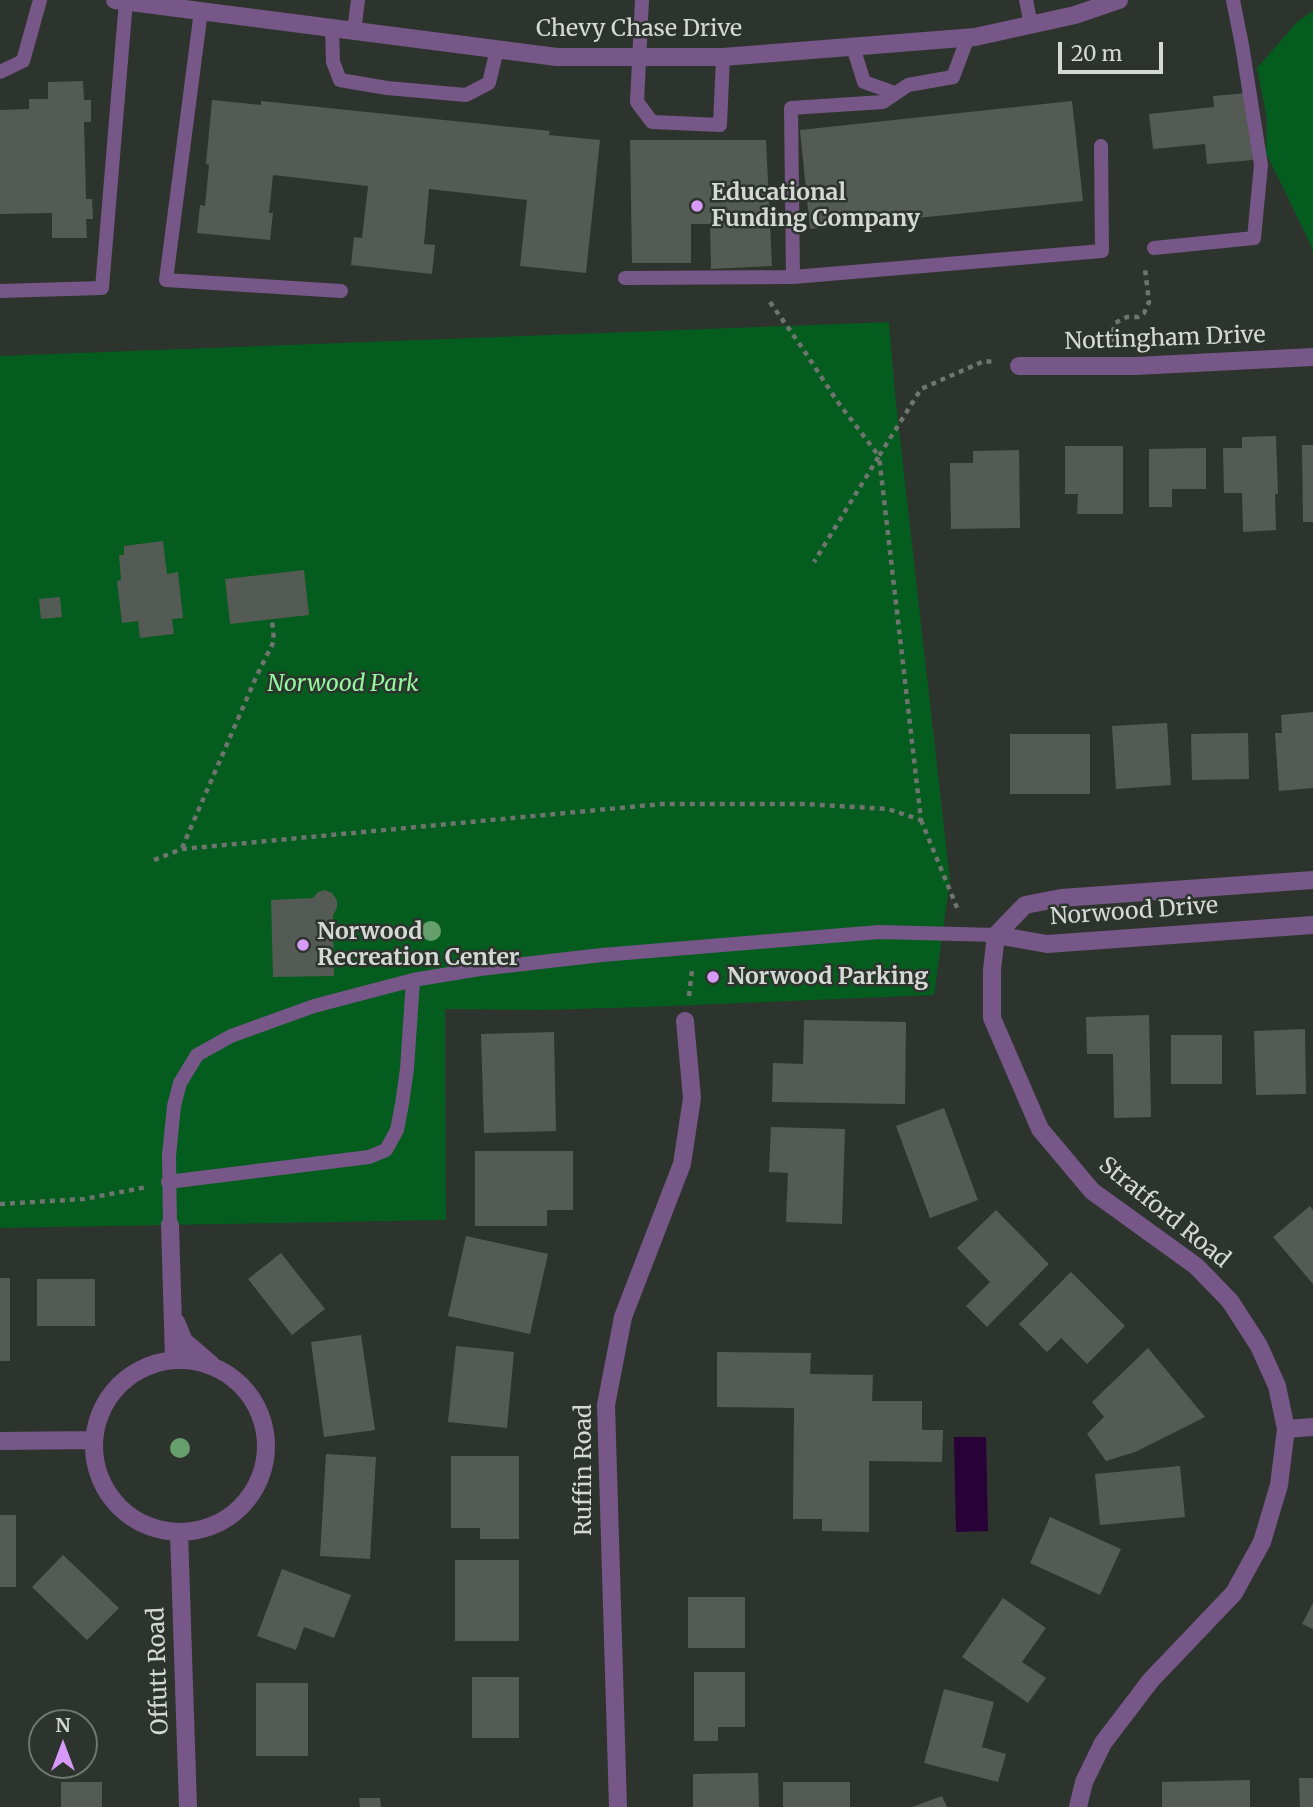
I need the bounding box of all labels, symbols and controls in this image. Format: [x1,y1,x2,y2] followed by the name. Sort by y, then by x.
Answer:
[536,15,742,43] street label: Chevy Chase Drive
[1061,28,1166,72] scale bar
[1071,40,1122,67] text: 20 m
[711,179,920,233] place label: Educational Funding Company
[689,198,705,214] marker: Educational Funding Company
[1064,322,1266,356] street label: Nottingham Drive
[267,670,419,698] park label: Norwood Park
[1049,892,1219,932] street label: Norwood Drive
[317,918,519,972] place label: Norwood Recreation Center
[295,937,311,953] marker: Norwood Recreation Center
[727,963,928,991] place label: Norwood Parking
[705,969,721,985] marker: Norwood Parking
[1093,1152,1235,1274] street label: Stratford Road
[570,1404,598,1536] street label: Ruffin Road
[143,1607,175,1735] street label: Offutt Road
[28,1709,98,1779] north arrow
[55,1713,71,1737] text: N

